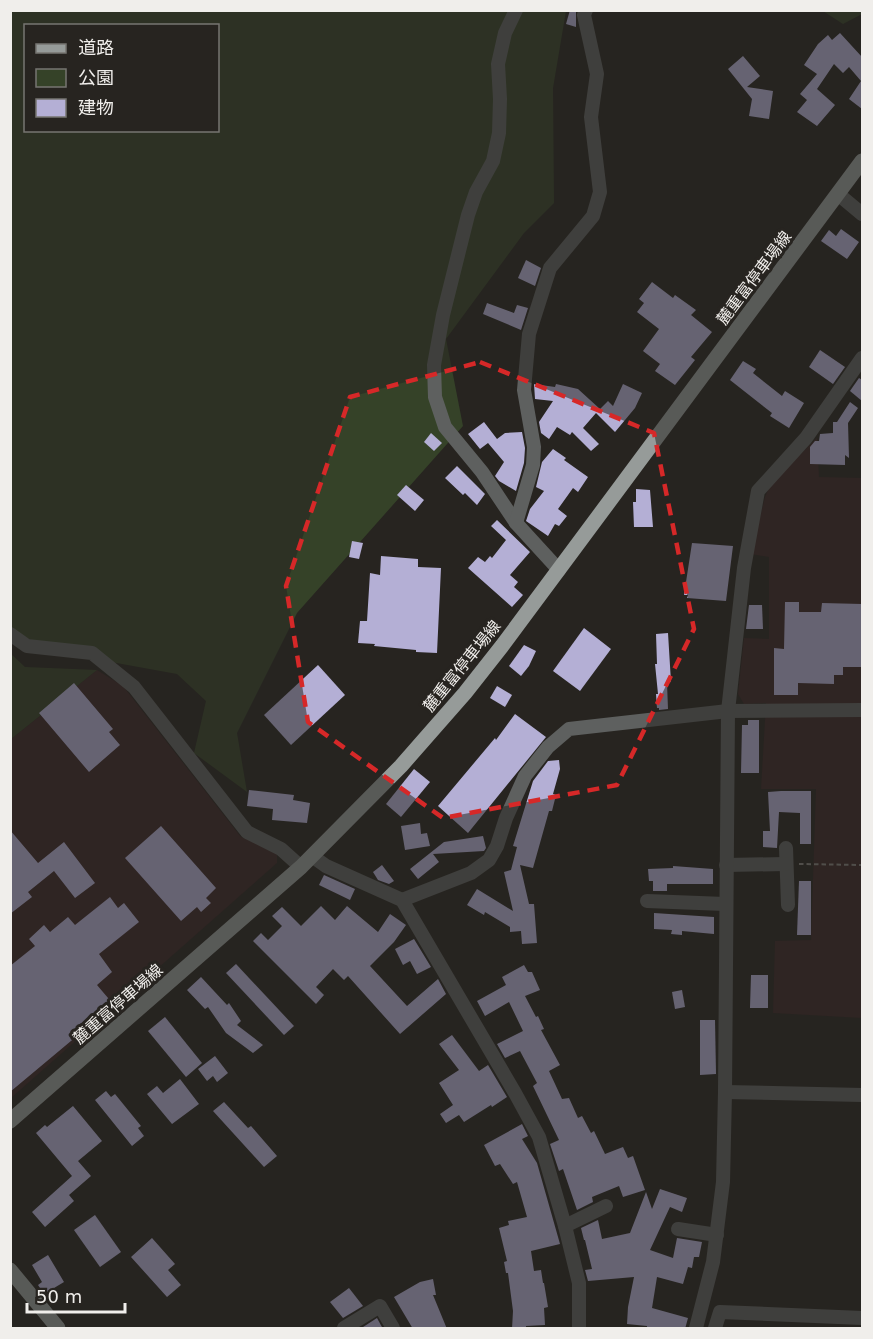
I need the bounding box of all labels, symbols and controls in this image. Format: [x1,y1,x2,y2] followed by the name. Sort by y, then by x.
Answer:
[24,24,219,132] legend
[78,37,114,58] text: 道路
[78,67,114,88] text: 公園
[78,97,114,118] text: 建物
[713,228,795,328] street label: 麓重富停車場線
[419,616,505,716] street label: 麓重富停車場線
[69,960,167,1048] street label: 麓重富停車場線
[27,1276,124,1314] scale bar
[36,1286,82,1307] text: 50 m

